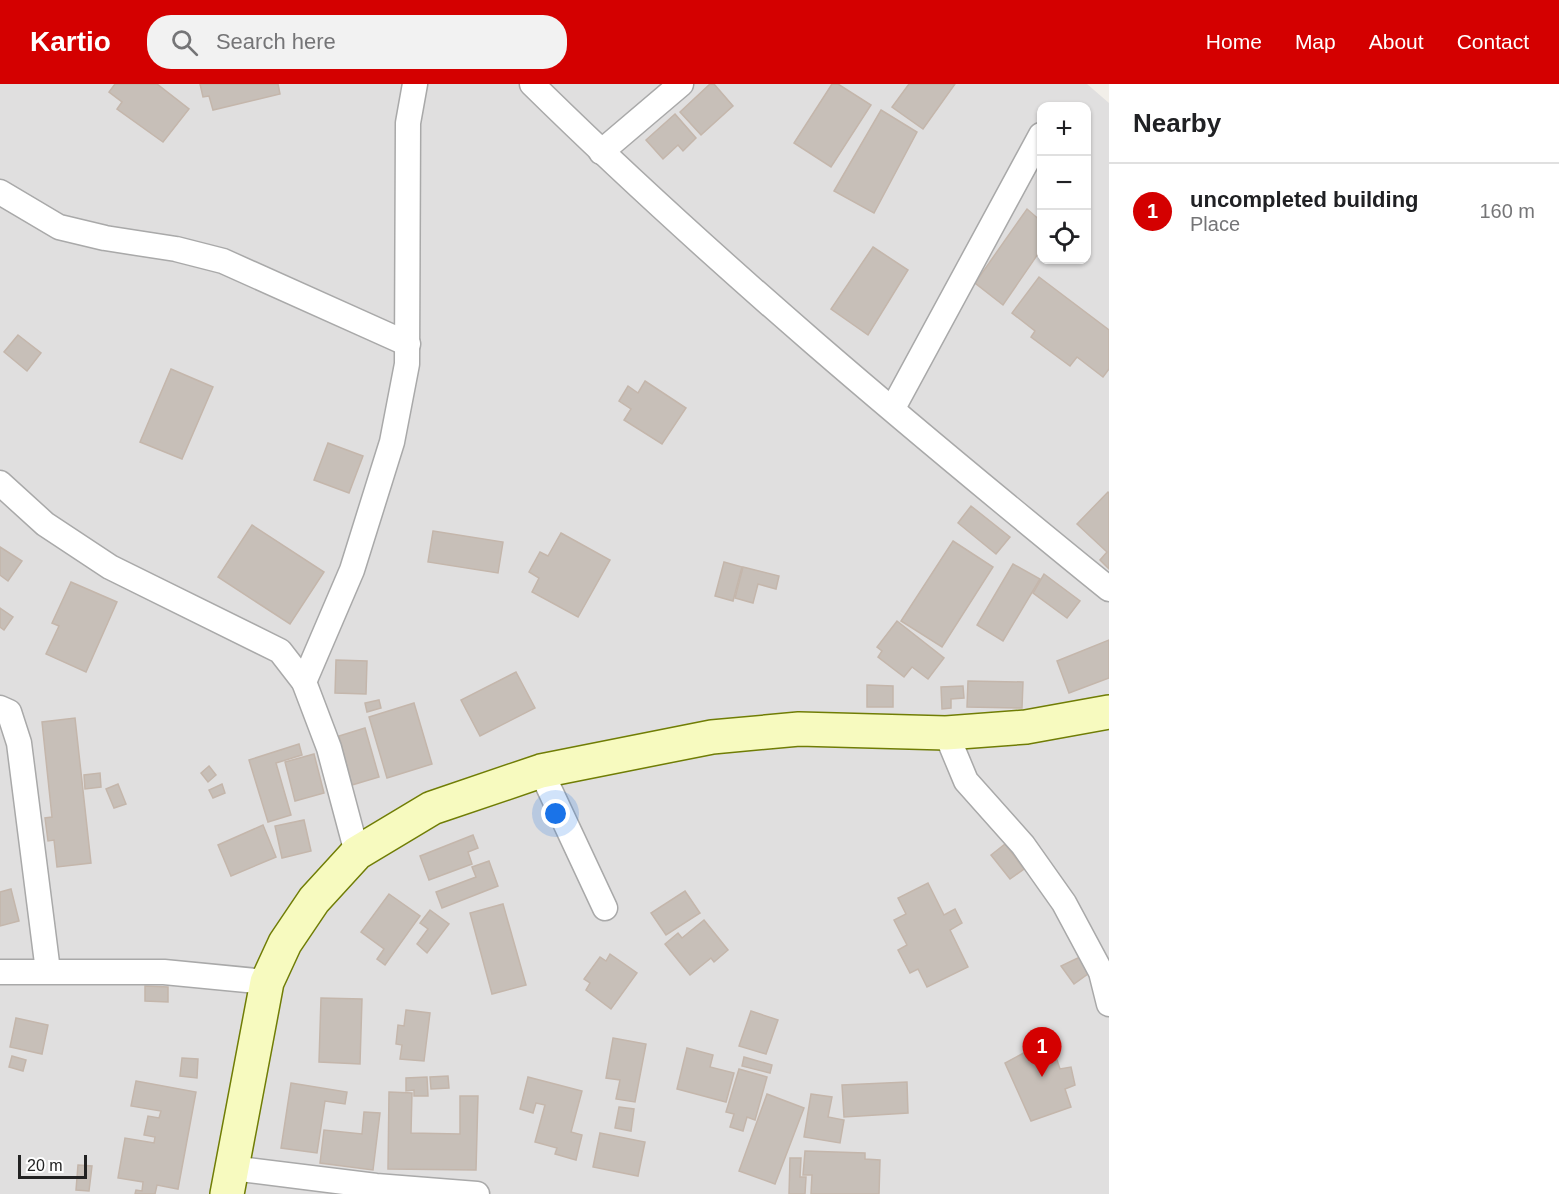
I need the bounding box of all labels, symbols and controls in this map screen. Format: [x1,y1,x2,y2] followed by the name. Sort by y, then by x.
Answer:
[147,15,567,69] search box
[30,26,111,57] text: Kartio
[168,26,201,59] icon: search
[216,29,336,54] text: Search here
[1206,30,1262,53] text: Home
[1295,30,1336,53] text: Map
[1369,30,1424,53] text: About
[1457,30,1529,53] text: Contact
[1037,102,1091,264] map controls
[1037,102,1091,156] button: +
[1133,108,1221,138] text: Nearby
[1037,156,1091,210] button: −
[1190,187,1419,212] text: uncompleted building
[1147,200,1158,222] text: 1
[1479,200,1535,222] text: 160 m
[1037,210,1091,264] button: locate
[1190,213,1240,235] text: Place
[541,799,570,828] your location
[1022,1028,1062,1077] pin: 1
[18,1152,87,1180] scale bar
[27,1157,63,1174] text: 20 m

